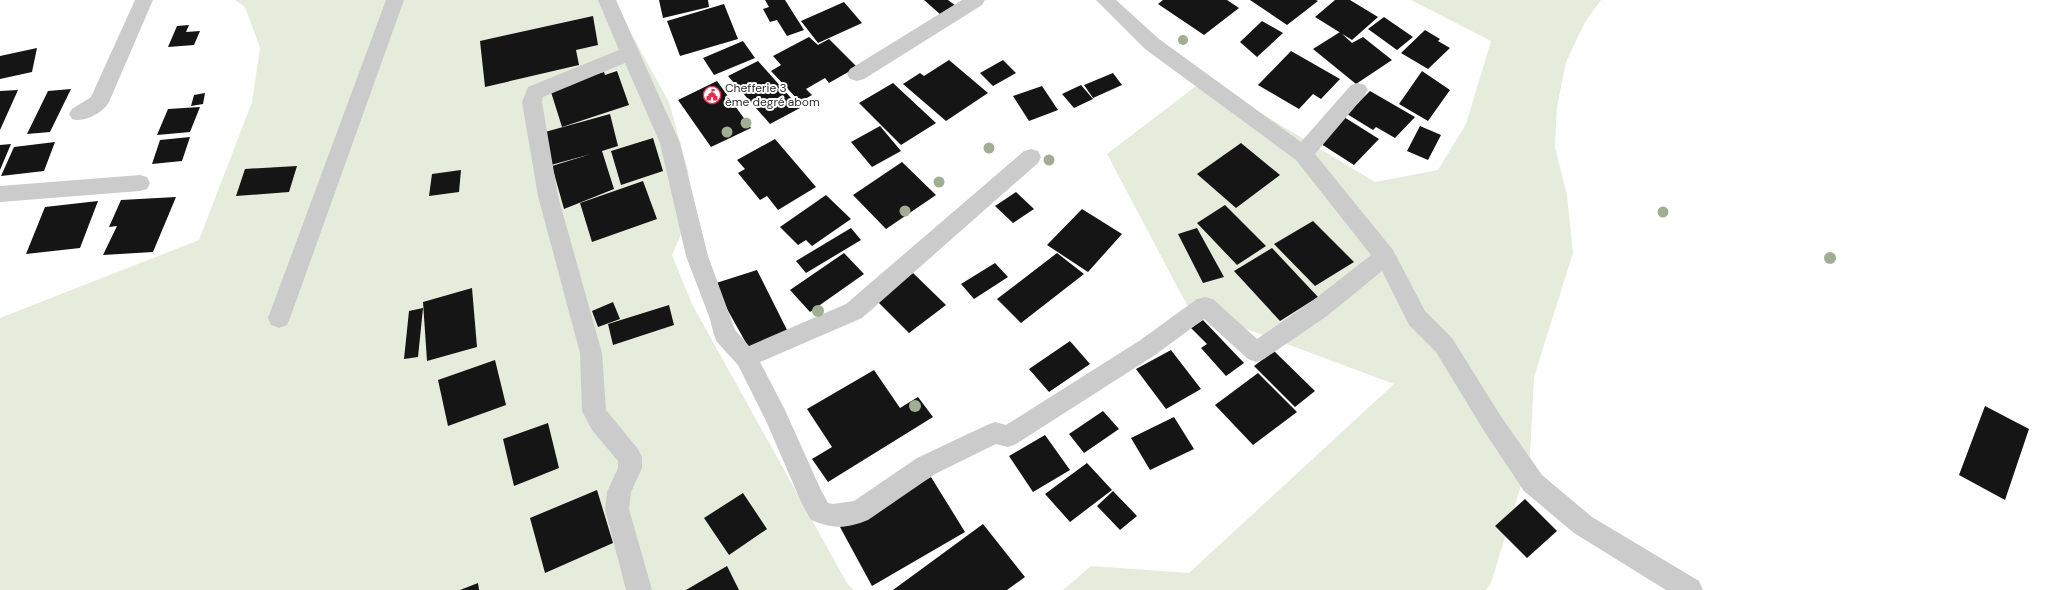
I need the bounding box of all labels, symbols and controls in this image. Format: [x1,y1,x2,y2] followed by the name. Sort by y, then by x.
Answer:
[725,80,820,110] place label: Chefferie 3 ème degré abom
[702,85,722,105] public building icon: Chefferie 3 ème degré abom

